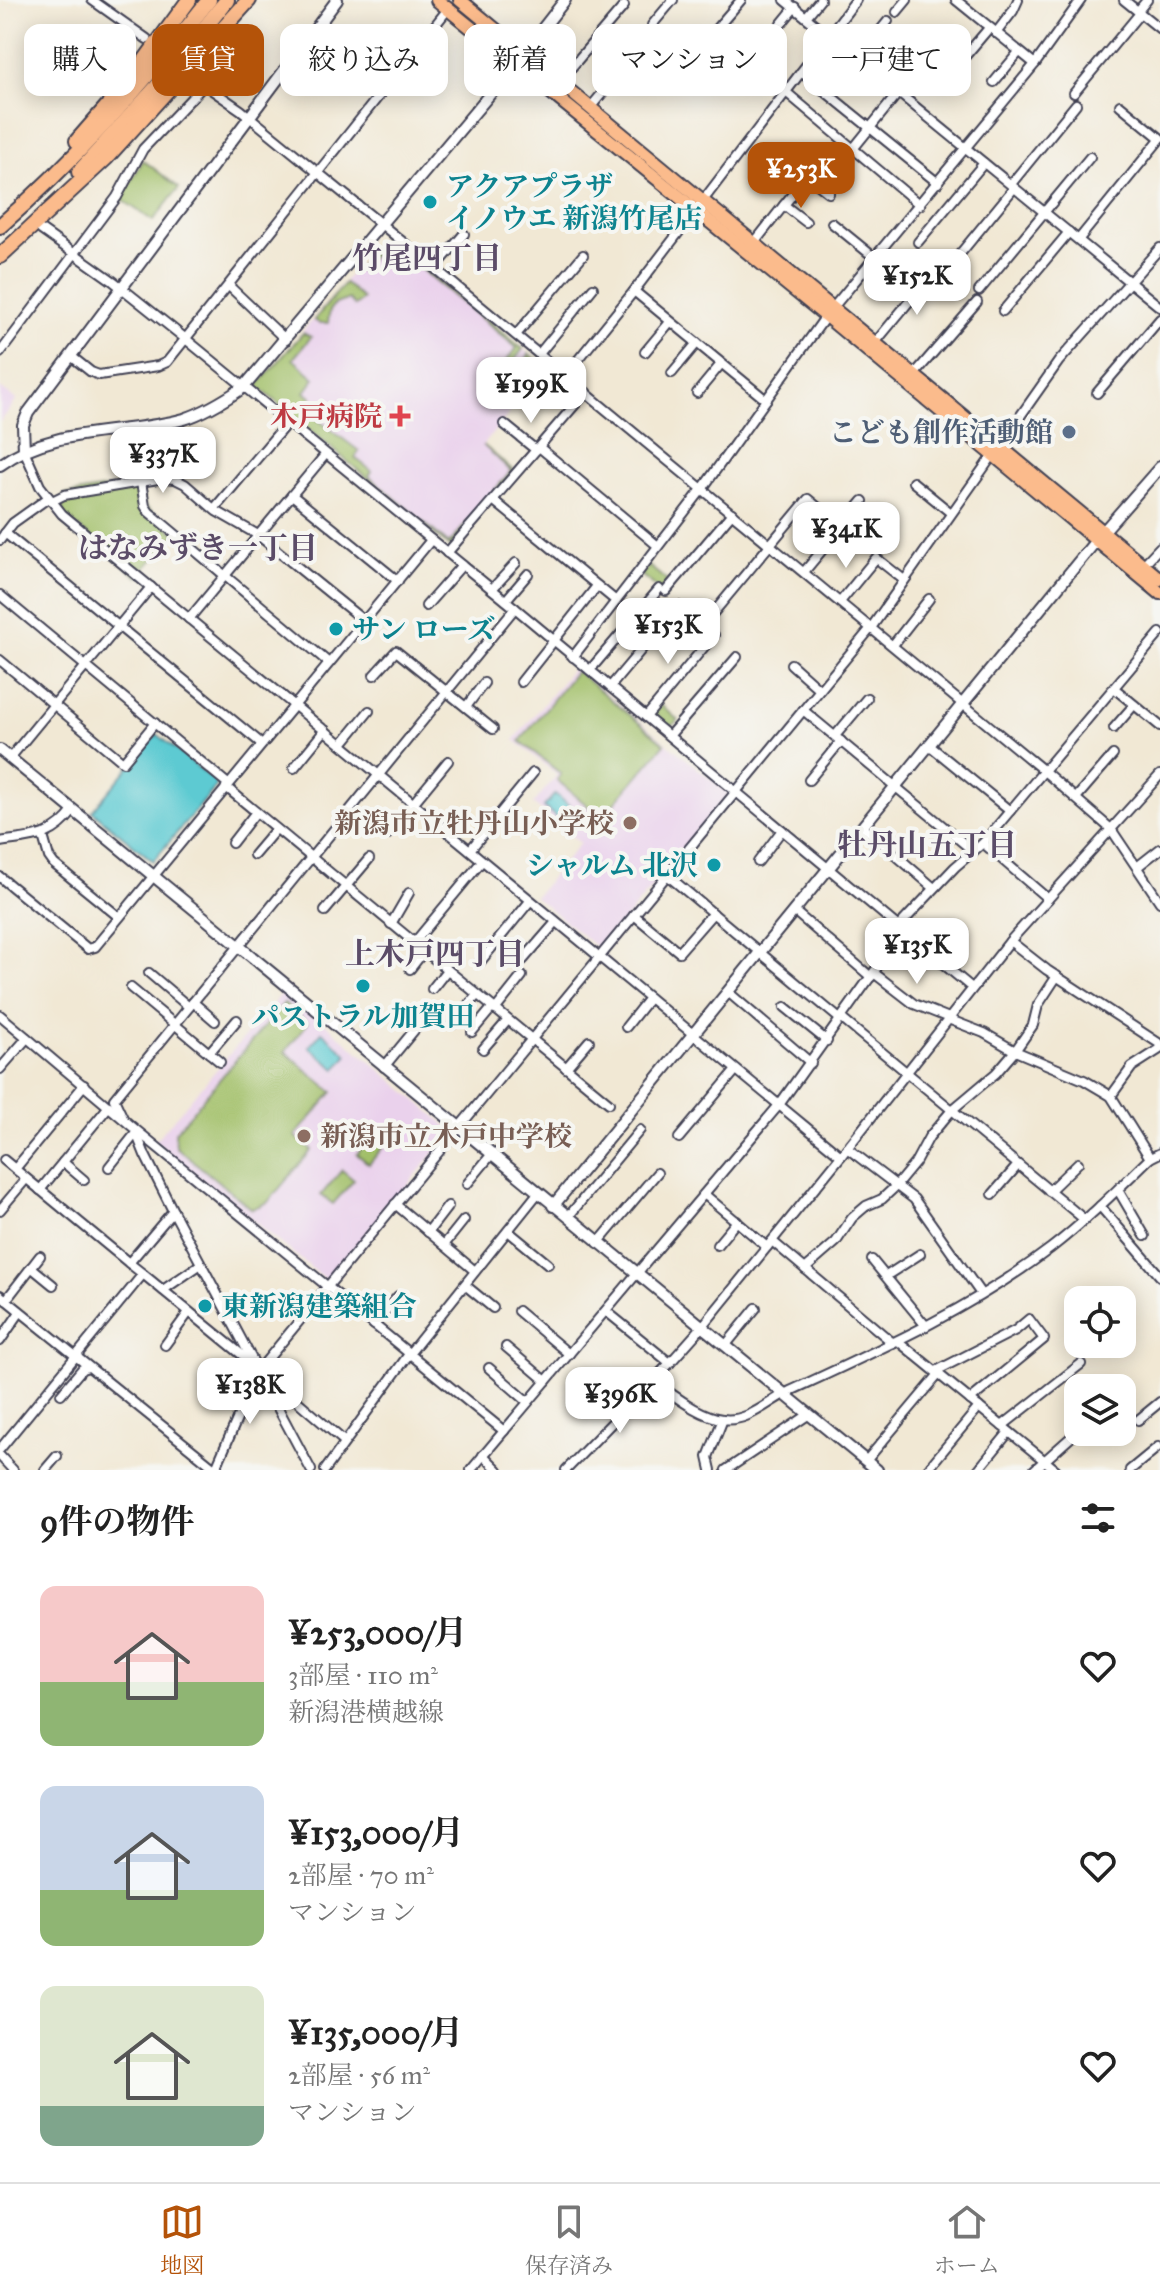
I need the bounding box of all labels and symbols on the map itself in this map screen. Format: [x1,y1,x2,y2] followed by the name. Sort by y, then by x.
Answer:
[745,142,857,210] pin: ¥253K
[446,169,702,236] place label: アクアプラザ イノウエ 新潟竹尾店
[421,193,439,211] marker: アクアプラザ イノウエ 新潟竹尾店
[352,240,502,276] district label: 竹尾四丁目
[861,249,973,317] pin: ¥152K
[475,357,587,425] pin: ¥199K
[270,399,382,434] place label: 木戸病院
[389,405,411,427] marker: 木戸病院
[829,415,1053,450] place label: こども創作活動館
[1060,423,1078,441] marker: こども創作活動館
[107,427,219,495] pin: ¥337K
[790,502,902,570] pin: ¥341K
[78,530,318,566] district label: はなみずき一丁目
[612,598,724,666] pin: ¥153K
[352,612,495,647] place label: サン ローズ
[327,620,345,638] marker: サン ローズ
[334,806,614,841] place label: 新潟市立牡丹山小学校
[621,814,639,832] marker: 新潟市立牡丹山小学校
[837,827,1017,863] district label: 牡丹山五丁目
[526,848,698,883] place label: シャルム 北沢
[705,856,723,874] marker: シャルム 北沢
[861,918,973,986] pin: ¥135K
[345,936,525,972] district label: 上木戸四丁目
[354,977,372,995] marker: パストラル加賀田
[251,999,475,1034] place label: パストラル加賀田
[320,1119,572,1154] place label: 新潟市立木戸中学校
[295,1127,313,1145] marker: 新潟市立木戸中学校
[221,1289,417,1324] place label: 東新潟建築組合
[196,1297,214,1315] marker: 東新潟建築組合
[194,1358,306,1426] pin: ¥138K
[564,1367,676,1435] pin: ¥396K

